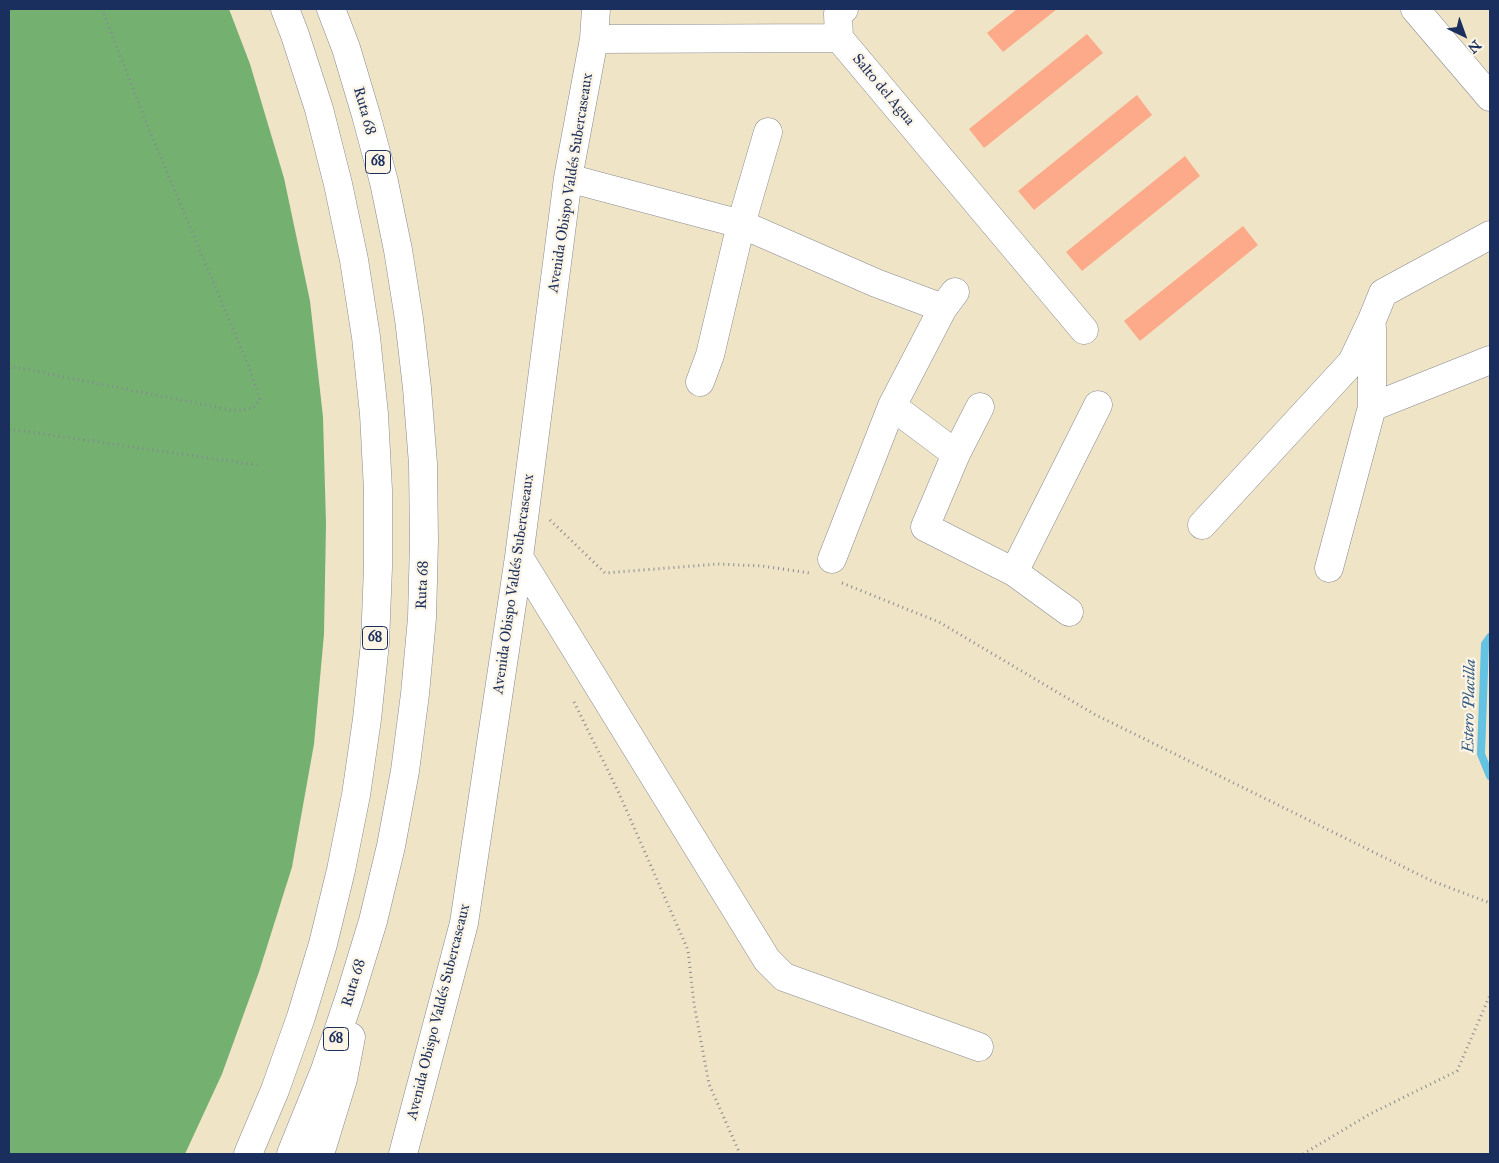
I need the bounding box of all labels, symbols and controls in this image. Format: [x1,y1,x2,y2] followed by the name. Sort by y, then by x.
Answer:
[1439,10,1489,60] north arrow
[1464,36,1484,57] text: N
[848,51,918,129] street label: Salto del Agua
[545,72,597,294] street label: Avenida Obispo Valdés Subercaseaux
[349,85,379,137] street label: Ruta 68
[366,150,390,173] road number: 68
[490,473,538,695] street label: Avenida Obispo Valdés Subercaseaux
[413,560,433,610] street label: Ruta 68
[362,626,388,650] road number: 68
[1460,659,1480,753] water label: Estero Placilla
[403,902,475,1122] street label: Avenida Obispo Valdés Subercaseaux
[338,957,370,1009] street label: Ruta 68
[324,1028,348,1050] road number: 68

